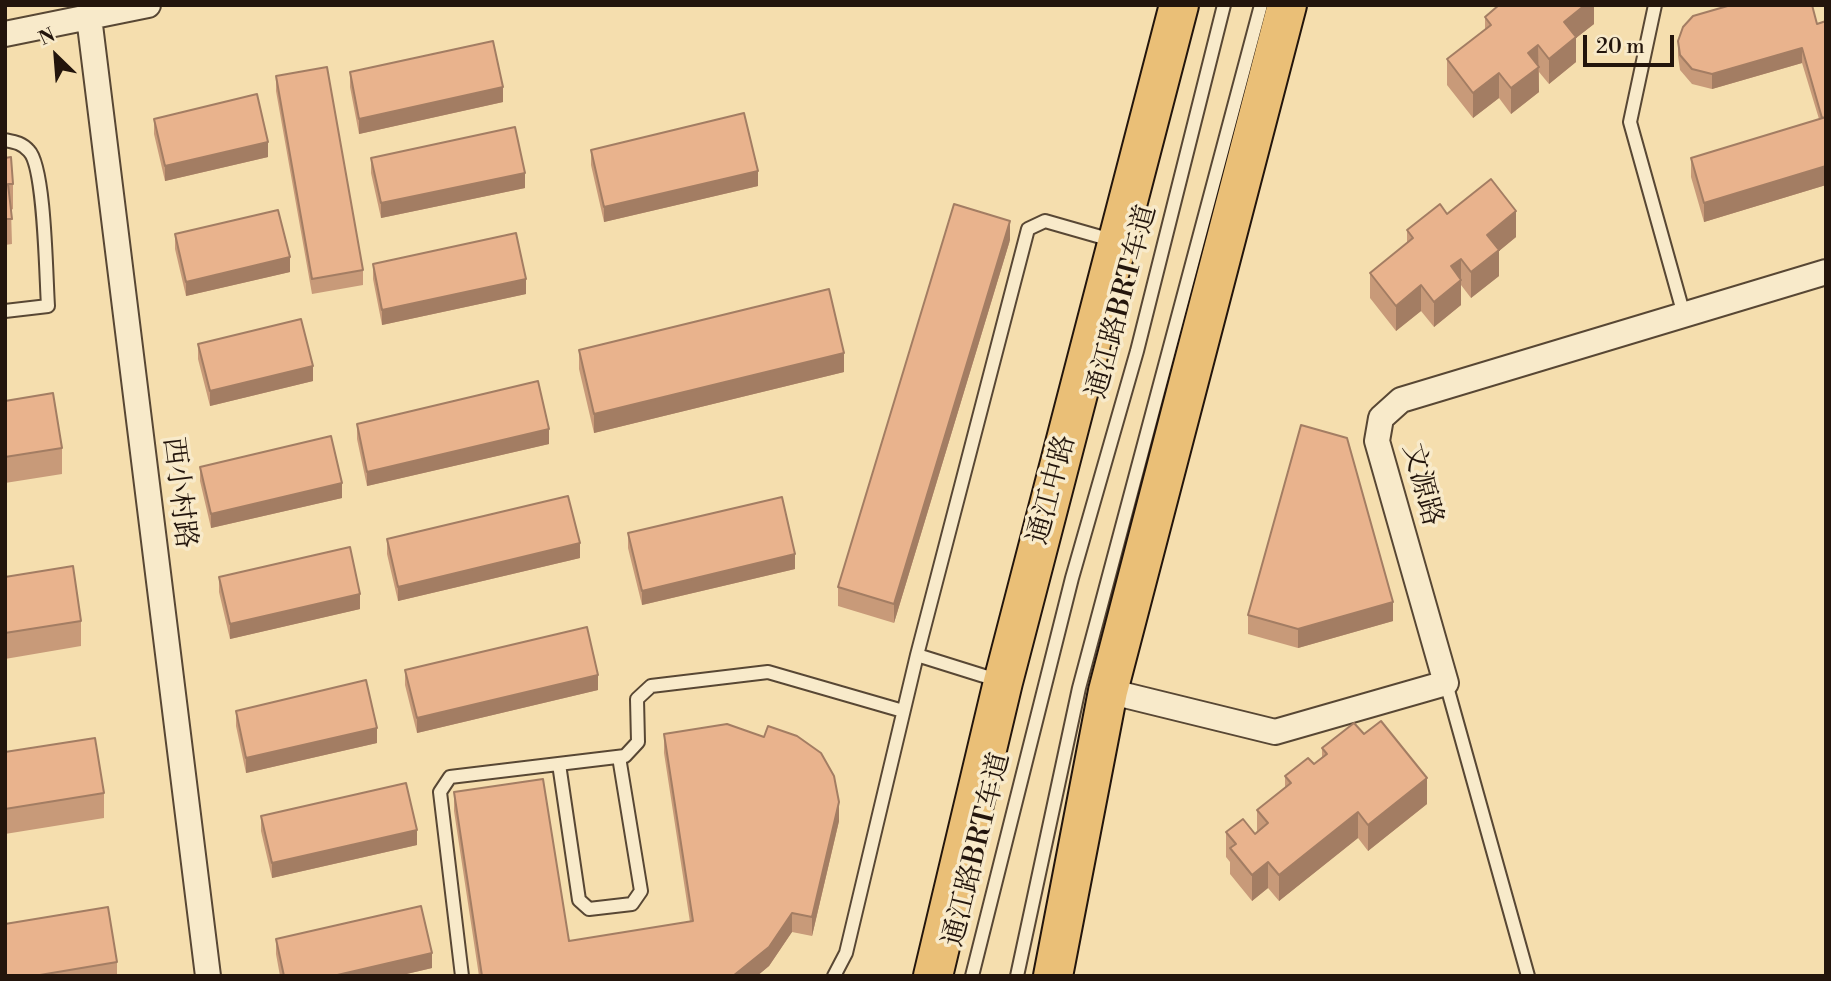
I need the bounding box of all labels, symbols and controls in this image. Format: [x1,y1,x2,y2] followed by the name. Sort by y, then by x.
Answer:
[21,21,91,91] north arrow
[1586,21,1677,65] scale bar
[35,23,59,51] text: N
[1596,34,1645,60] text: 20 m
[1081,202,1165,402] street label: 通江路BRT车道
[1022,432,1084,548] street label: 通江中路
[155,435,201,551] street label: 西小村路
[1394,440,1448,530] street label: 文源路
[938,750,1018,950] street label: 通江路BRT车道

